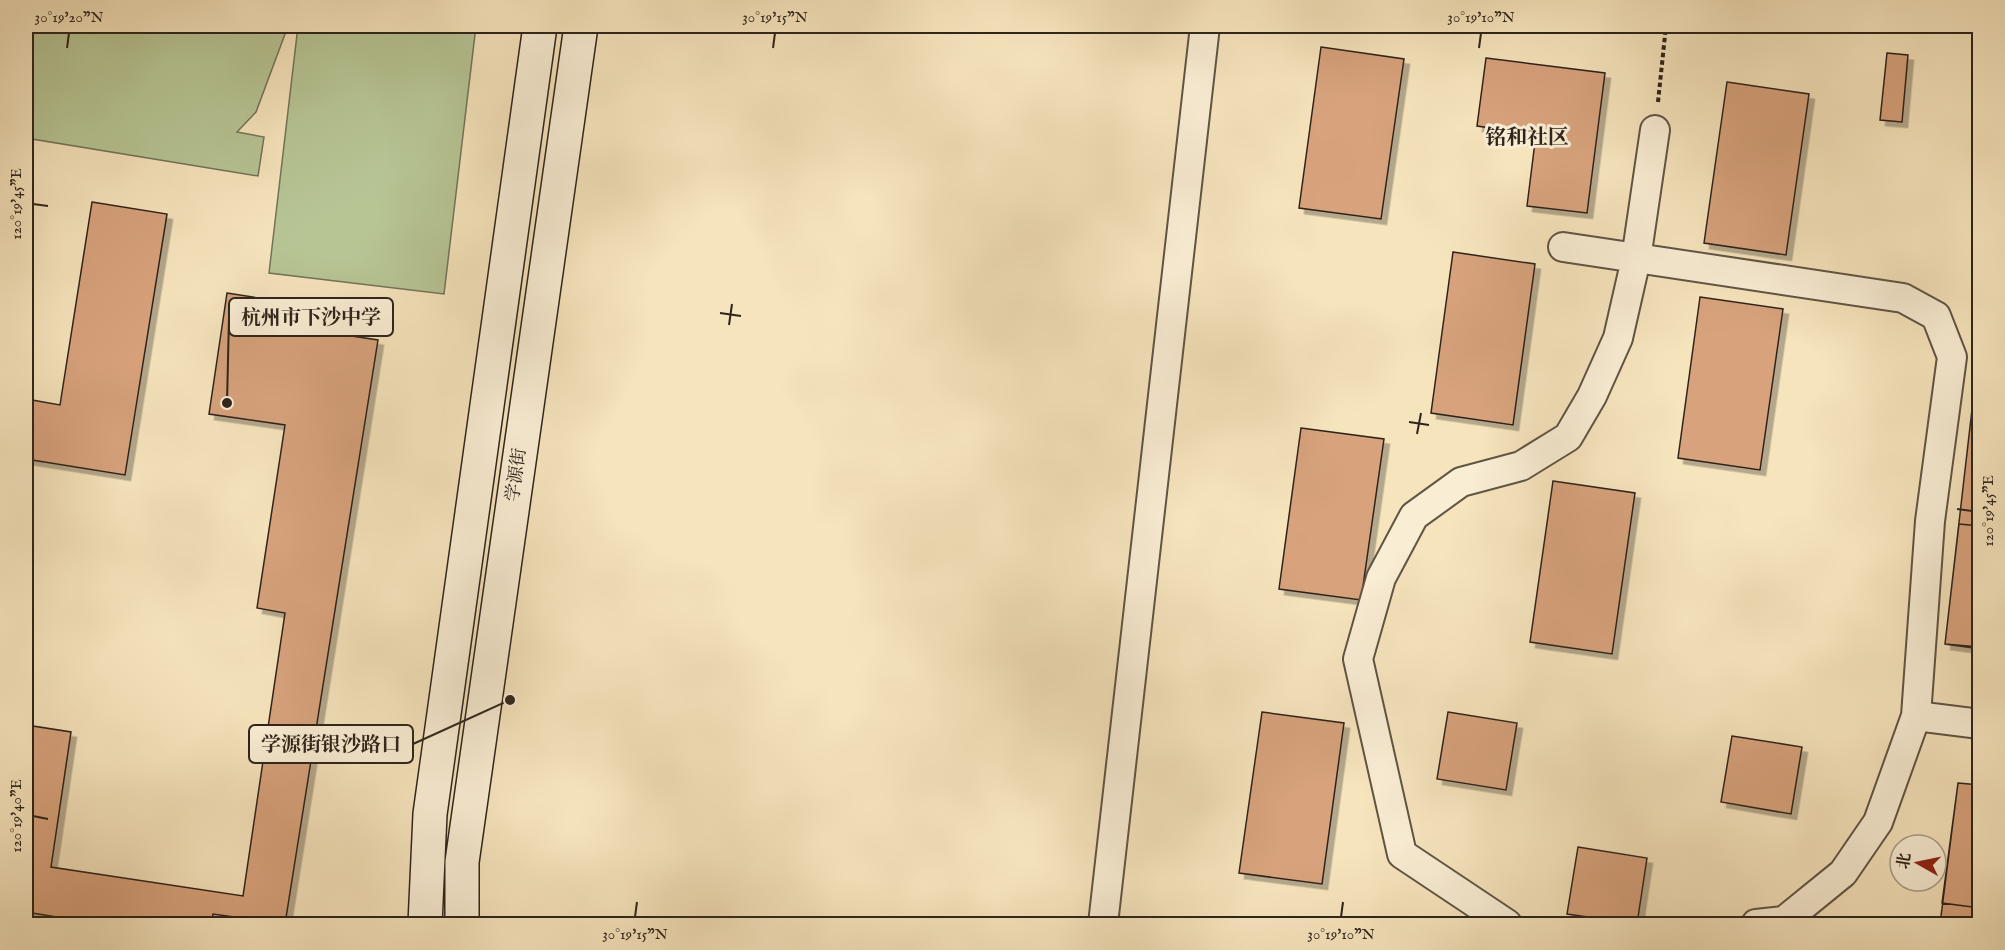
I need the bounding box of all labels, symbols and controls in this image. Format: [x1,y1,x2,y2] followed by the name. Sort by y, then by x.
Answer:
[35,8,103,27] text: 30°19'20"N
[742,8,808,27] text: 30°19'15"N
[1447,8,1515,27] text: 30°19'10"N
[1485,125,1569,152] district label: 铭和社区
[7,168,26,240] text: 120°19'45"E
[229,298,393,336] callout: 杭州市下沙中学
[241,306,381,331] text: 杭州市下沙中学
[502,447,532,503] street label: 学源街
[1979,475,1998,547] text: 120°19'45"E
[249,725,413,763] callout: 学源街银沙路口
[261,733,401,758] text: 学源街银沙路口
[7,779,26,853] text: 120°19'40"E
[1888,833,1948,893] north arrow
[1894,851,1916,870] text: 北
[602,925,668,944] text: 30°19'15"N
[1307,925,1375,944] text: 30°19'10"N

